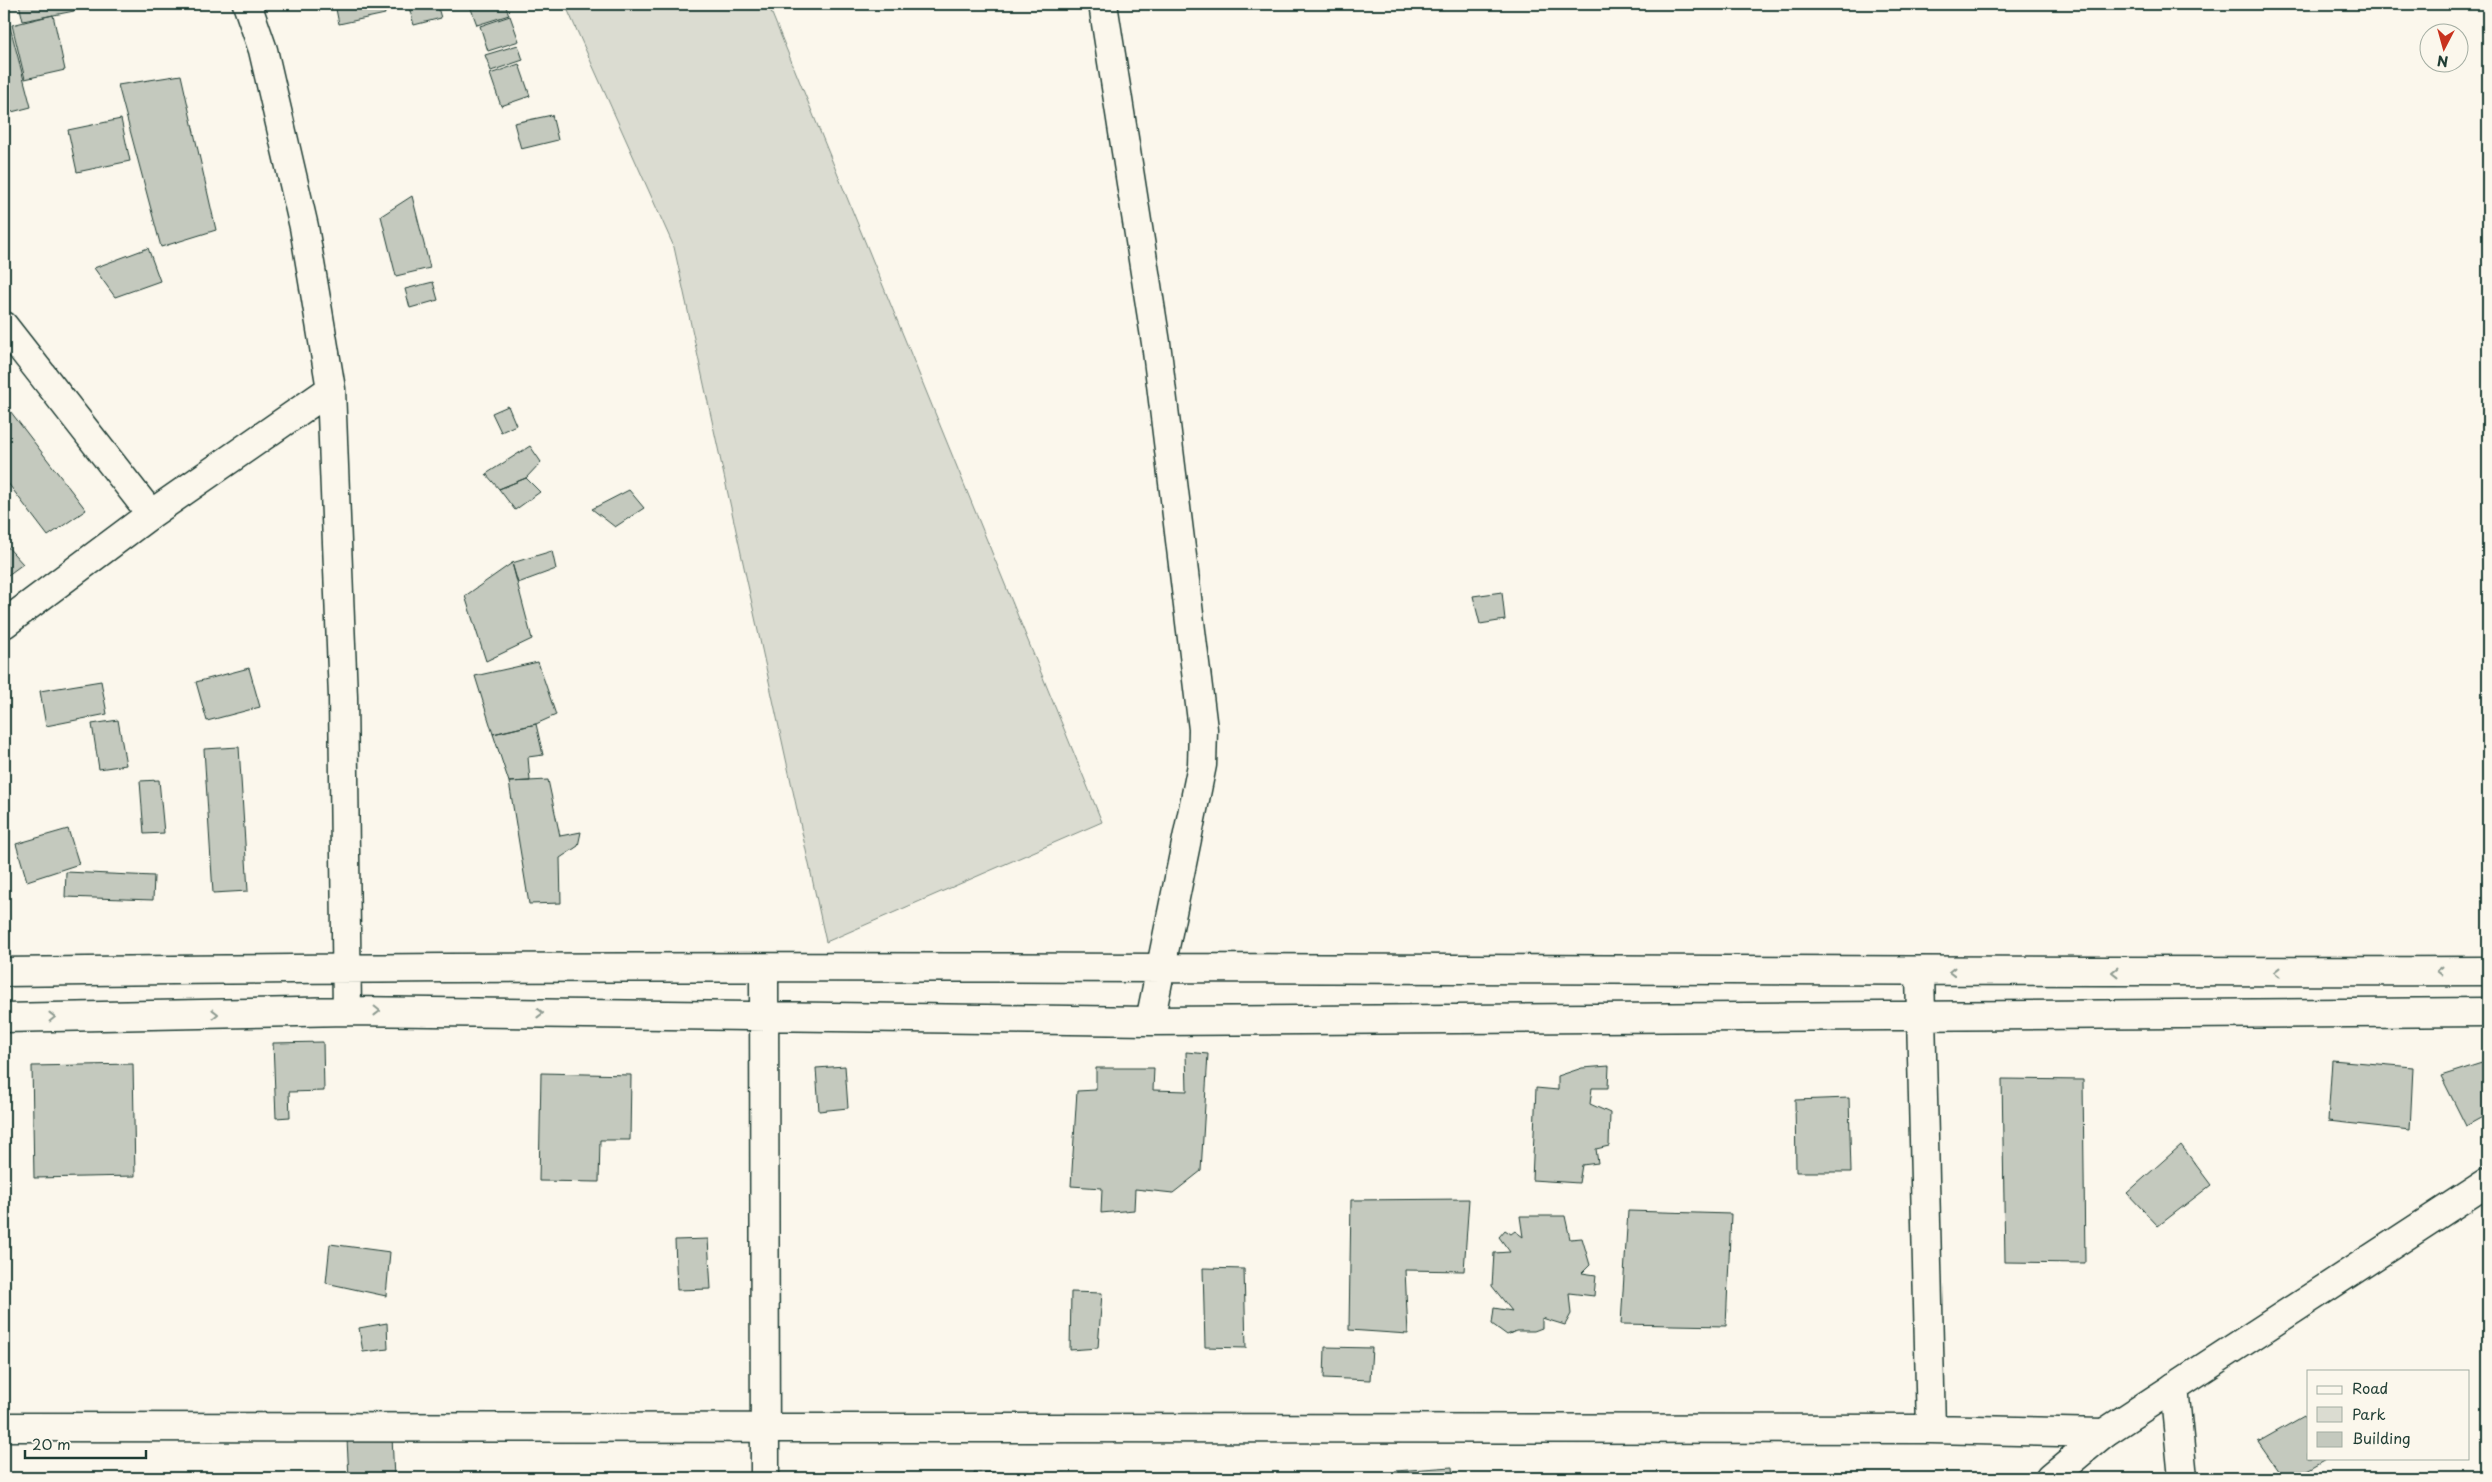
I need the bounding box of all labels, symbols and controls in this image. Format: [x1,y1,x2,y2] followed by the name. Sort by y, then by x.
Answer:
[2420,22,2470,72] north arrow
[2436,50,2449,72] text: N
[2435,966,2443,976] one-way arrow
[1948,967,1956,977] one-way arrow
[2110,967,2118,977] one-way arrow
[2273,967,2280,977] one-way arrow
[374,1006,382,1016] one-way arrow
[536,1008,544,1018] one-way arrow
[212,1009,219,1019] one-way arrow
[49,1012,57,1023] one-way arrow
[2307,1370,2470,1460] legend
[2352,1376,2388,1399] text: Road
[2352,1402,2386,1425] text: Park
[2352,1426,2411,1449] text: Building
[25,1427,146,1459] scale bar
[32,1432,71,1455] text: 20 m

